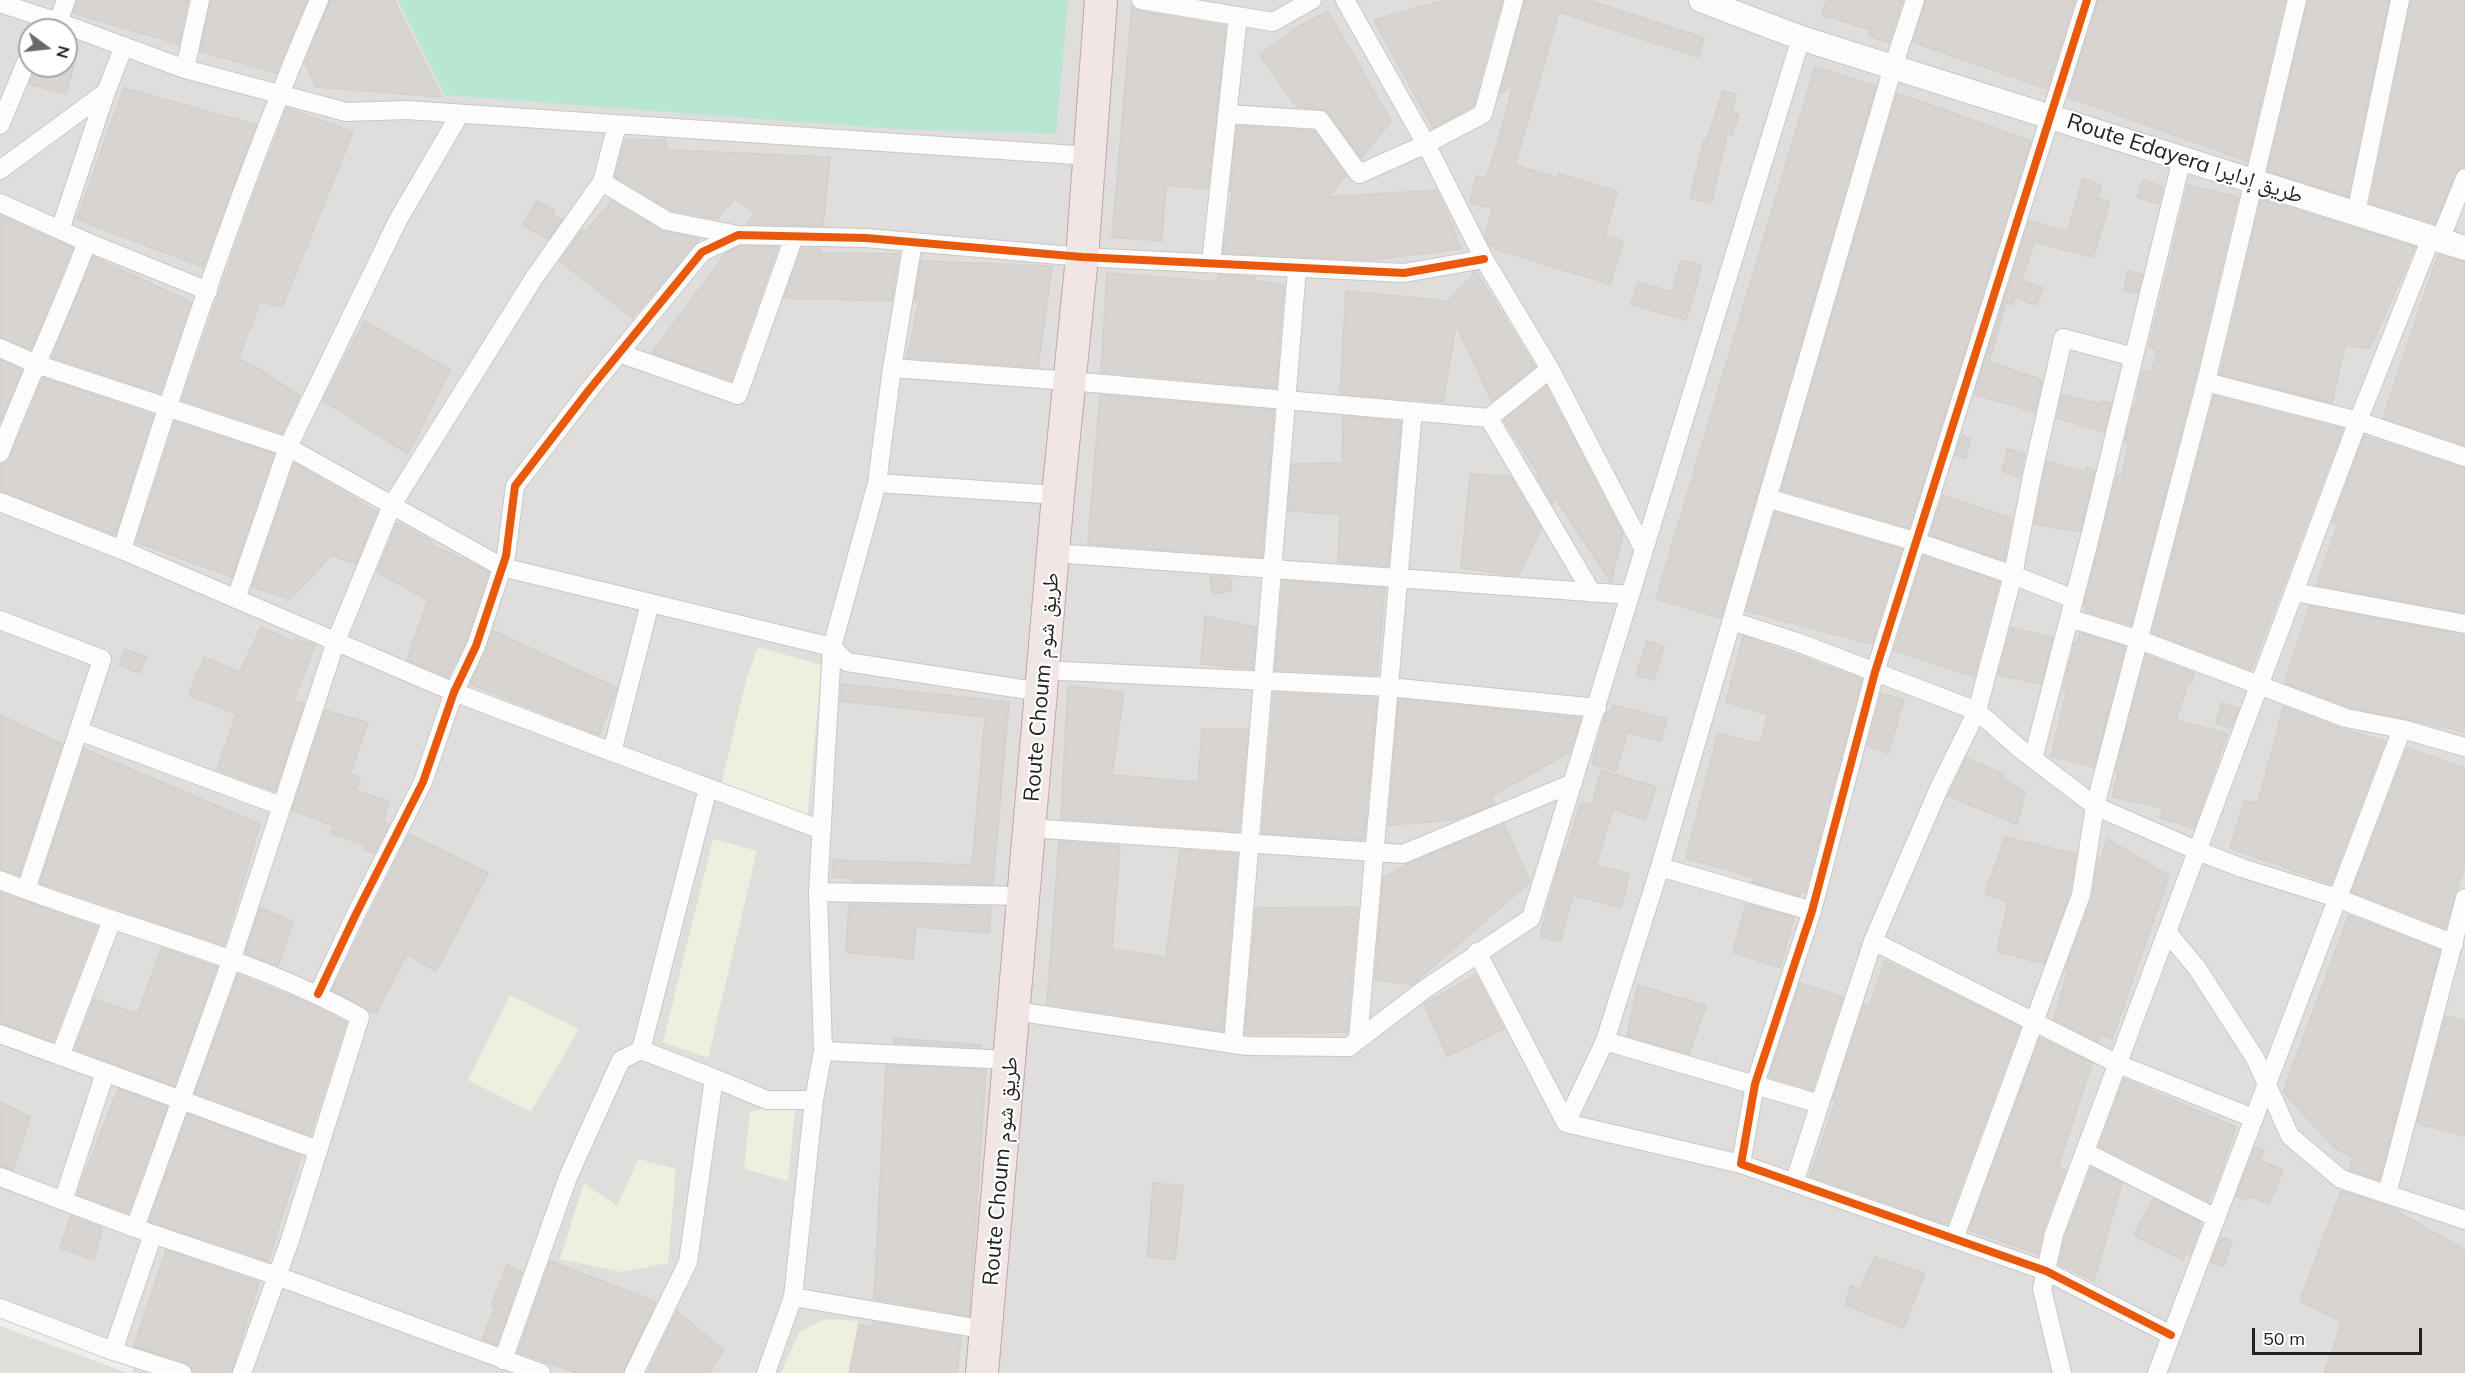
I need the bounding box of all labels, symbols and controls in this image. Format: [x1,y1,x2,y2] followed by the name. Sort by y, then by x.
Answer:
[18,18,78,78] north arrow
[52,44,75,61] text: N
[2063,108,2307,210] street label: Route Edayera طريق إدايرا
[1019,571,1065,803] street label: Route Choum طريق شوم
[978,1055,1024,1287] street label: Route Choum طريق شوم
[2255,1316,2424,1354] scale bar
[2263,1327,2305,1350] text: 50 m

